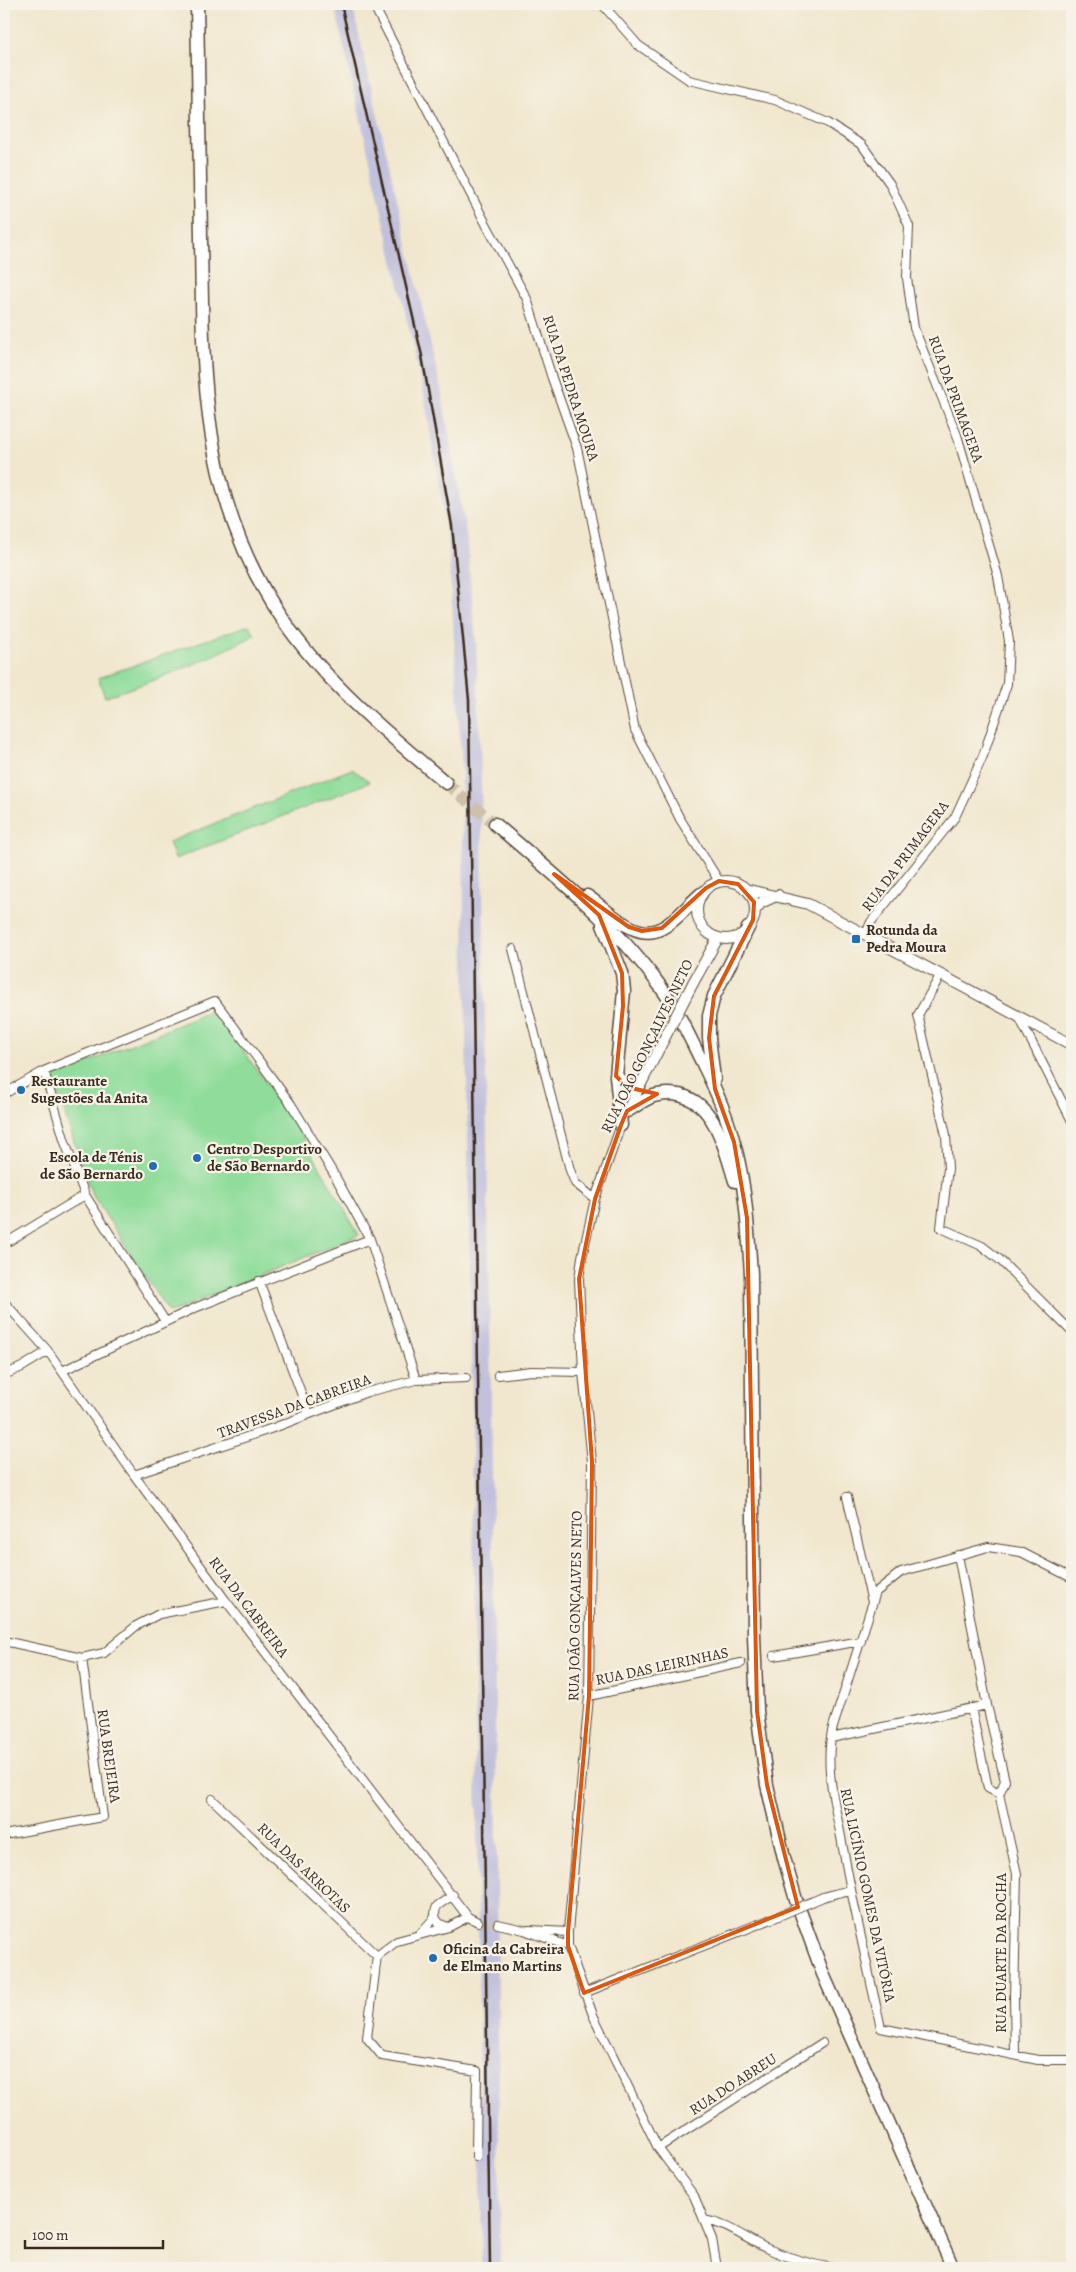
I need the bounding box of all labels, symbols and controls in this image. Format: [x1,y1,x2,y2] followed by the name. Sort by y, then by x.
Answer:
[538,312,604,464] street label: RUA DA PEDRA MOURA
[924,333,988,465] street label: RUA DA PRIMAGERA
[857,796,953,915] street label: RUA DA PRIMAGERA
[866,920,947,957] place label: Rotunda da Pedra Moura
[850,933,862,945] marker: Rotunda da Pedra Moura
[596,956,698,1136] street label: RUA JOÃO GONÇALVES NETO
[31,1071,149,1108] place label: Restaurante Sugestões da Anita
[15,1084,27,1096] marker: Restaurante Sugestões da Anita
[207,1139,322,1176] place label: Centro Desportivo de São Bernardo
[40,1147,143,1184] place label: Escola de Ténis de São Bernardo
[191,1152,203,1164] marker: Centro Desportivo de São Bernardo
[147,1160,159,1172] marker: Escola de Ténis de São Bernardo
[215,1369,374,1443] street label: TRAVESSA DA CABREIRA
[563,1510,587,1702] street label: RUA JOÃO GONÇALVES NETO
[205,1553,294,1662] street label: RUA DA CABREIRA
[594,1642,730,1690] street label: RUA DAS LEIRINHAS
[93,1708,126,1804] street label: RUA BREJEIRA
[835,1786,901,2004] street label: RUA LICÍNIO GOMES DA VITÓRIA
[253,1818,355,1918] street label: RUA DAS ARROTAS
[991,1873,1011,2033] street label: RUA DUARTE DA ROCHA
[443,1939,565,1976] place label: Oficina da Cabreira de Elmano Martins
[427,1952,439,1964] marker: Oficina da Cabreira de Elmano Martins
[685,2048,781,2120] street label: RUA DO ABREU
[25,2217,162,2249] scale bar
[32,2225,69,2245] text: 100 m

